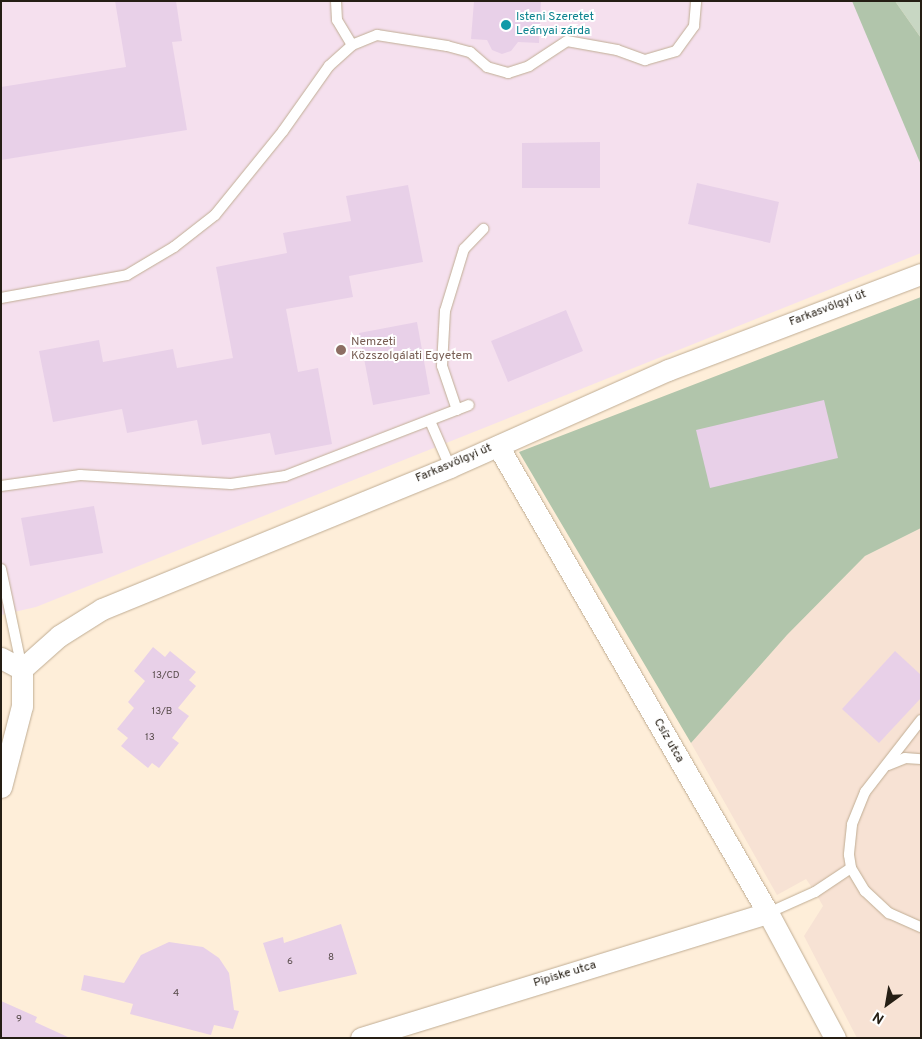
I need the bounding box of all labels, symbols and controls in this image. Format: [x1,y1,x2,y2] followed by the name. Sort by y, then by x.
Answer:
[516,11,594,39] place label: Isteni Szeretet Leányai zárda
[500,19,512,31] marker: Isteni Szeretet Leányai zárda
[788,288,868,330] street label: Farkasvölgyi út
[351,336,472,364] place label: Nemzeti Közszolgálati Egyetem
[335,344,347,356] marker: Nemzeti Közszolgálati Egyetem
[414,442,494,486] street label: Farkasvölgyi út
[152,670,180,682] house number: 13/CD
[152,706,172,718] house number: 13/B
[650,716,686,766] street label: Csíz utca
[145,732,155,744] house number: 13
[328,952,334,964] house number: 8
[287,956,293,968] house number: 6
[532,959,598,991] street label: Pipiske utca
[862,979,912,1029] north arrow
[173,988,179,1000] house number: 4
[870,1007,888,1027] text: N
[16,1014,22,1026] house number: 9

